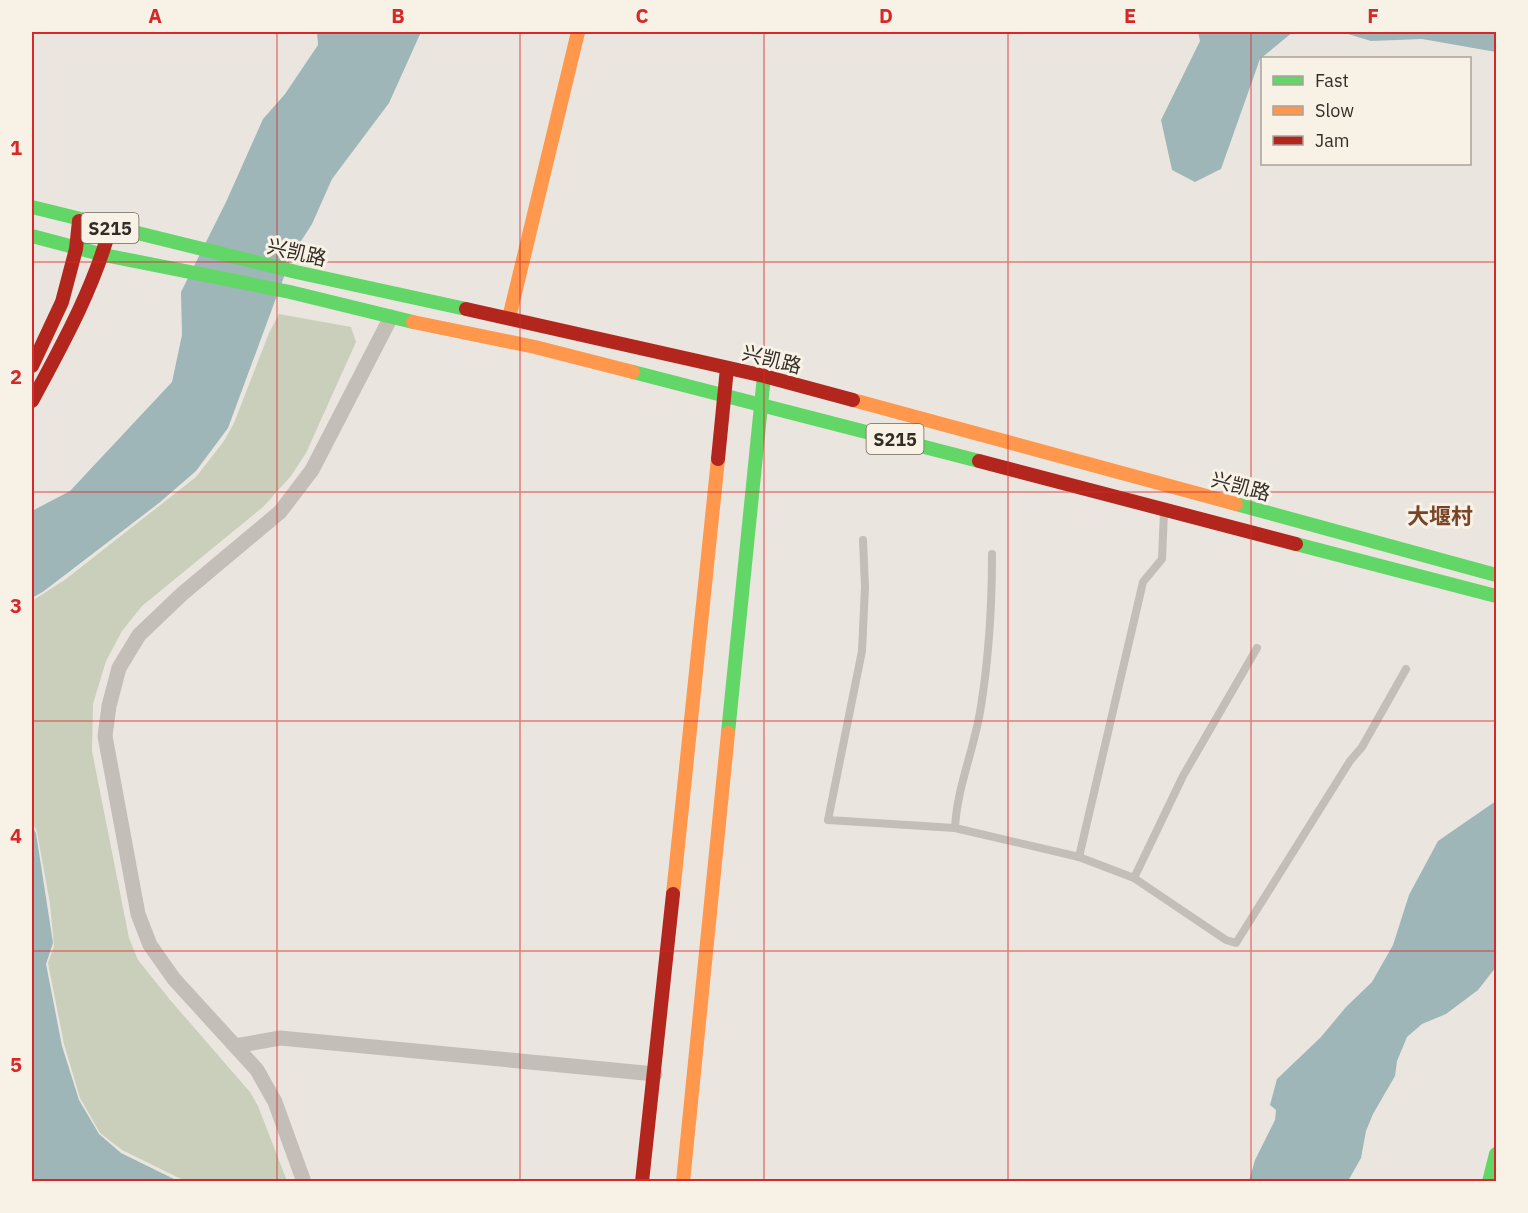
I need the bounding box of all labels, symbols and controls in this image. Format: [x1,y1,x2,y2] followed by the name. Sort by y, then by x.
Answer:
[148,2,162,29] text: A
[391,2,405,29] text: B
[635,2,649,29] text: C
[879,2,893,29] text: D
[1124,2,1136,29] text: E
[1367,2,1379,29] text: F
[1261,57,1471,165] legend
[1315,69,1349,92] text: Fast
[1315,99,1354,122] text: Slow
[1315,129,1350,152] text: Jam
[10,134,22,161] text: 1
[82,213,138,243] road number: S215
[265,232,329,272] street label: 兴凯路
[740,339,804,379] street label: 兴凯路
[10,363,22,390] text: 2
[866,424,924,454] road number: S215
[1209,465,1273,507] street label: 兴凯路
[1407,501,1473,530] district label: 大堰村
[10,592,22,619] text: 3
[10,822,22,849] text: 4
[10,1051,22,1078] text: 5

